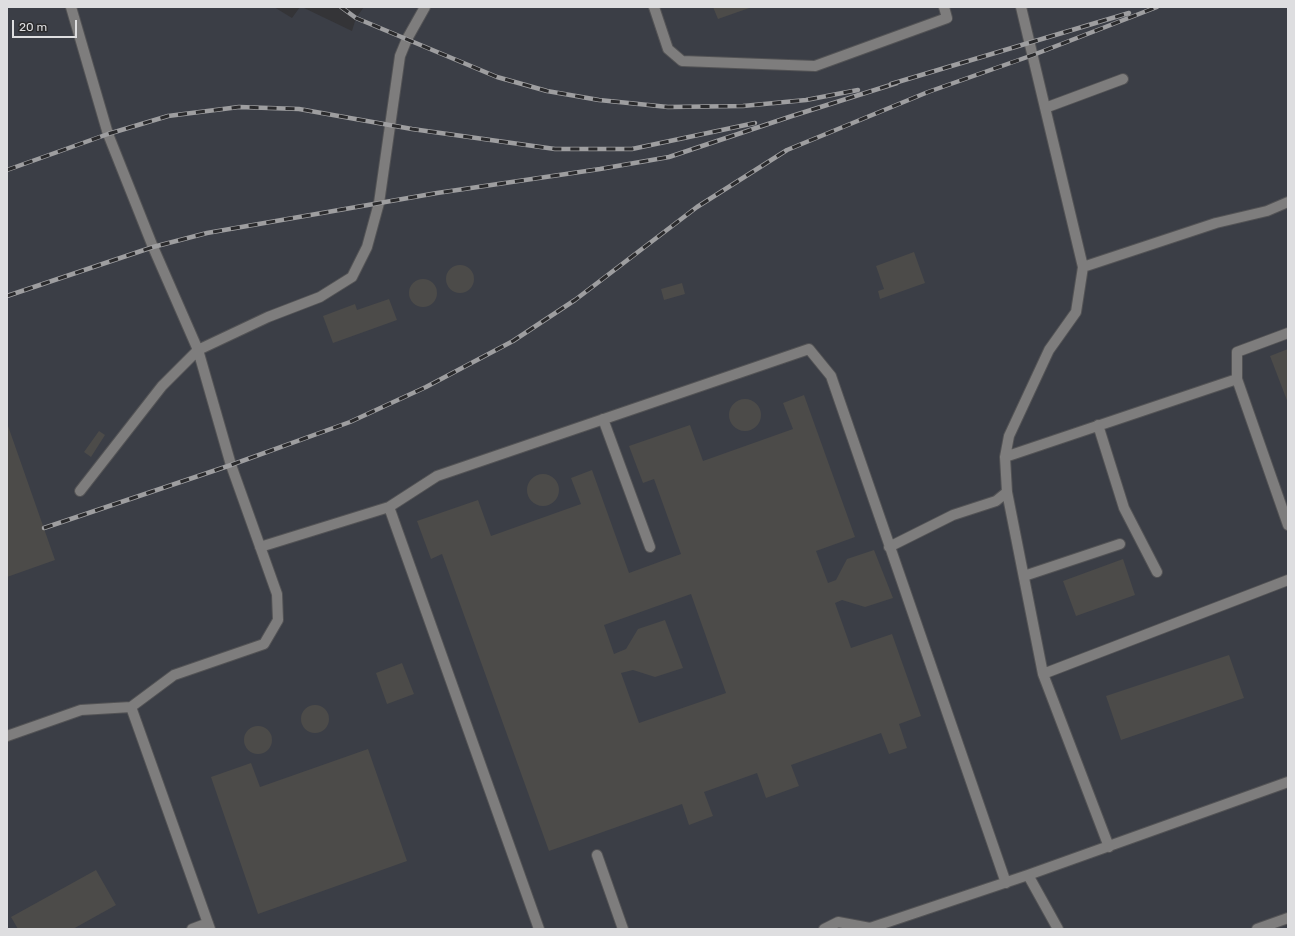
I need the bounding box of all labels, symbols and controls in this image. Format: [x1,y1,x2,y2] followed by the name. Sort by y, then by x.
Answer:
[14,12,79,38] scale bar
[19,20,47,34] text: 20 m

